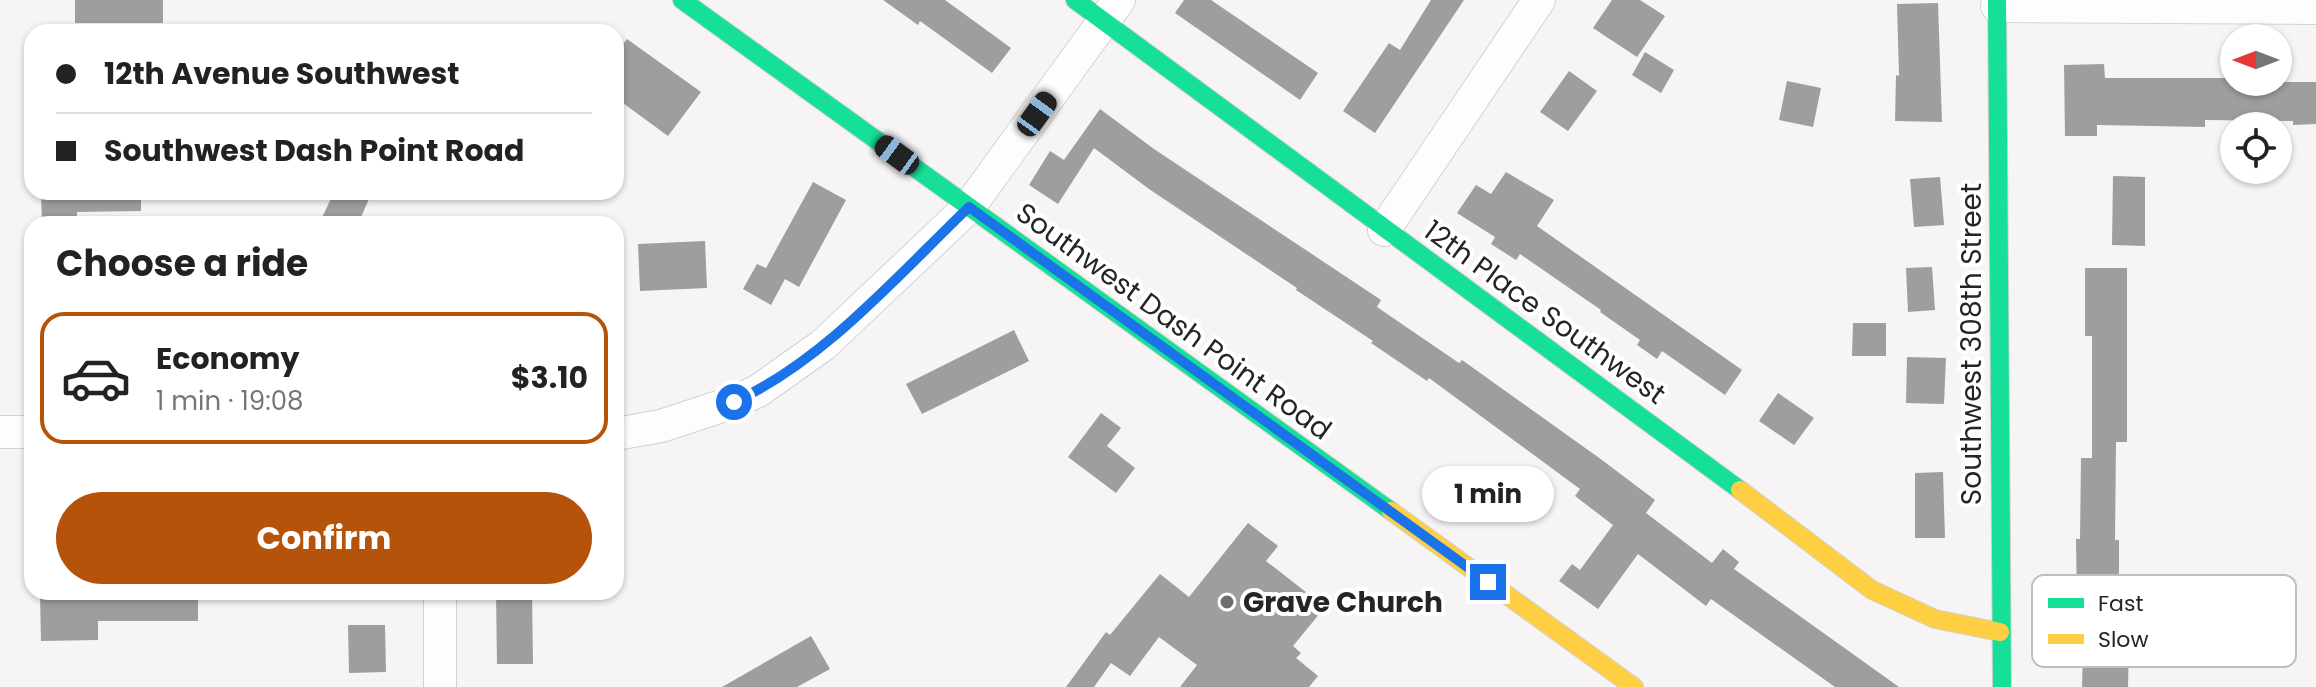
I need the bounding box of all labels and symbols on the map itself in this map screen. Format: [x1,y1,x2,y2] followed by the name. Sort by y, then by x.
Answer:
[2220,24,2292,96] north arrow
[1013,88,1061,140] car
[871,131,923,179] car
[1952,183,1991,505] street label: Southwest 308th Street
[1008,194,1339,449] street label: Southwest Dash Point Road
[1416,211,1673,413] street label: 12th Place Southwest
[716,384,752,420] route start
[1422,466,1554,522] callout: 1 min
[1470,564,1506,600] route end
[2032,575,2296,667] legend
[1243,583,1443,622] place label: Grave Church
[2098,588,2143,619] text: Fast
[1218,593,1236,611] marker: Grave Church
[2098,624,2148,655] text: Slow

